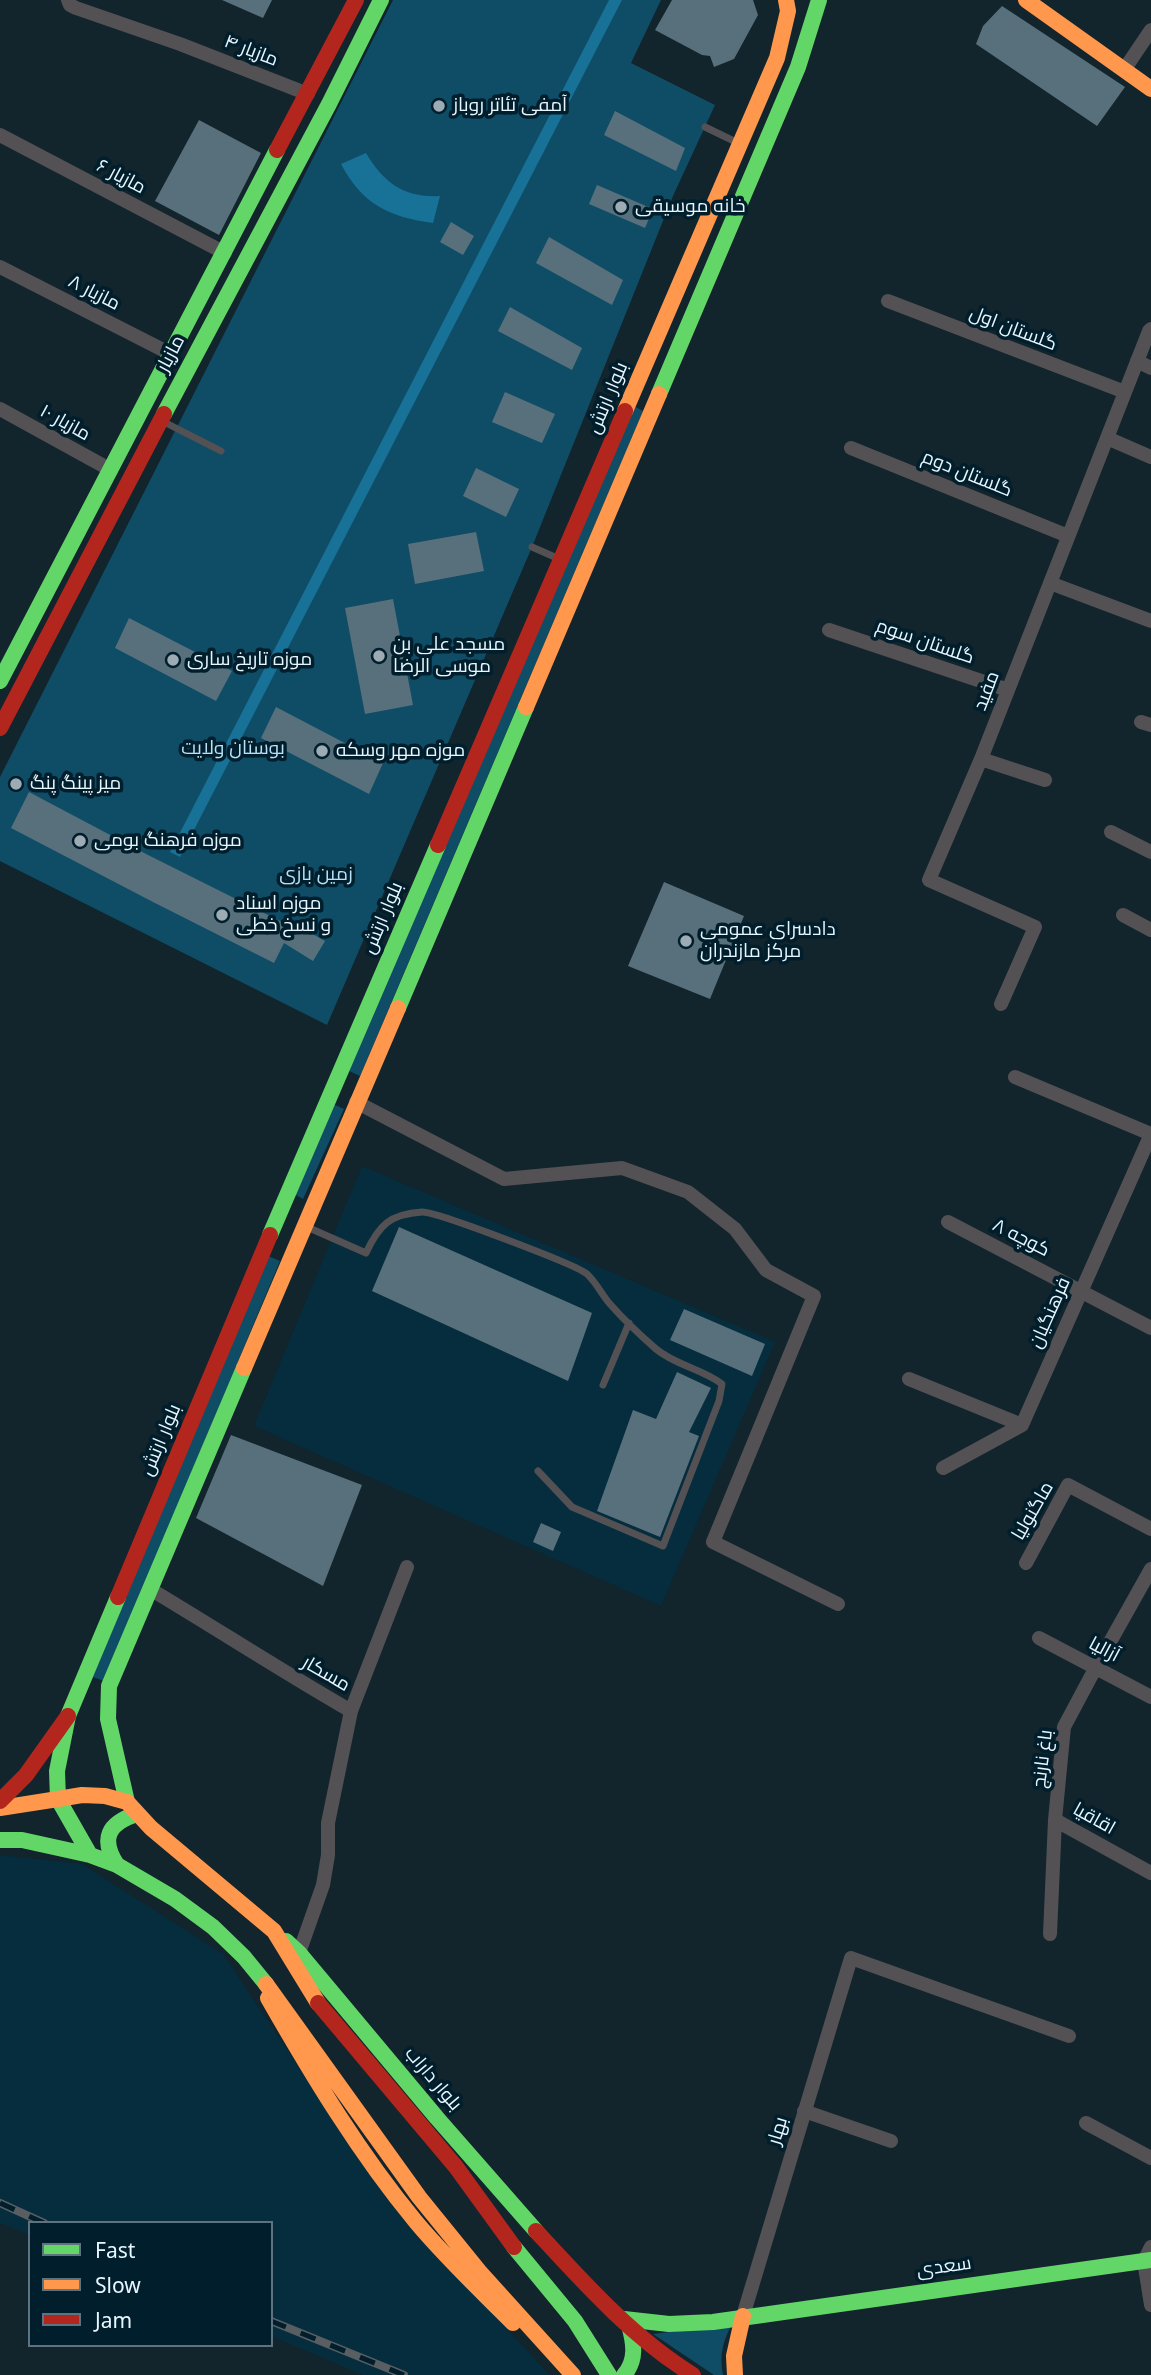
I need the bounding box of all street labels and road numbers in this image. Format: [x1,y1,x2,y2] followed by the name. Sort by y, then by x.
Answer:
[221,30,281,72] street label: مازیار ۴
[92,155,150,199] street label: مازیار ۶
[64,270,124,316] street label: مازیار ٨
[966,302,1060,356] street label: گلستان اول
[152,332,190,376] street label: مازیار
[583,359,633,437] street label: بلوار ارتش
[36,400,94,446] street label: مازیار ١٠
[919,446,1015,502] street label: گلستان دوم
[873,615,977,669] street label: گلستان سوم
[969,668,1005,714] street label: مفید
[358,879,408,957] street label: بلوار ارتش
[989,1214,1053,1262] street label: کوچه ۸
[1024,1274,1076,1352] street label: فرهنگیان
[136,1401,186,1479] street label: بلوار ارتش
[1007,1478,1059,1544] street label: ماگنولیا
[1085,1633,1123,1667] street label: آزالیا
[298,1651,354,1697] street label: مسکار
[1028,1728,1058,1790] street label: باغ نارنج
[1069,1798,1119,1840] street label: اقاقیا
[400,2042,466,2116] street label: بلوار داراب
[763,2114,793,2148] street label: بهار
[915,2252,973,2282] street label: سعدی

